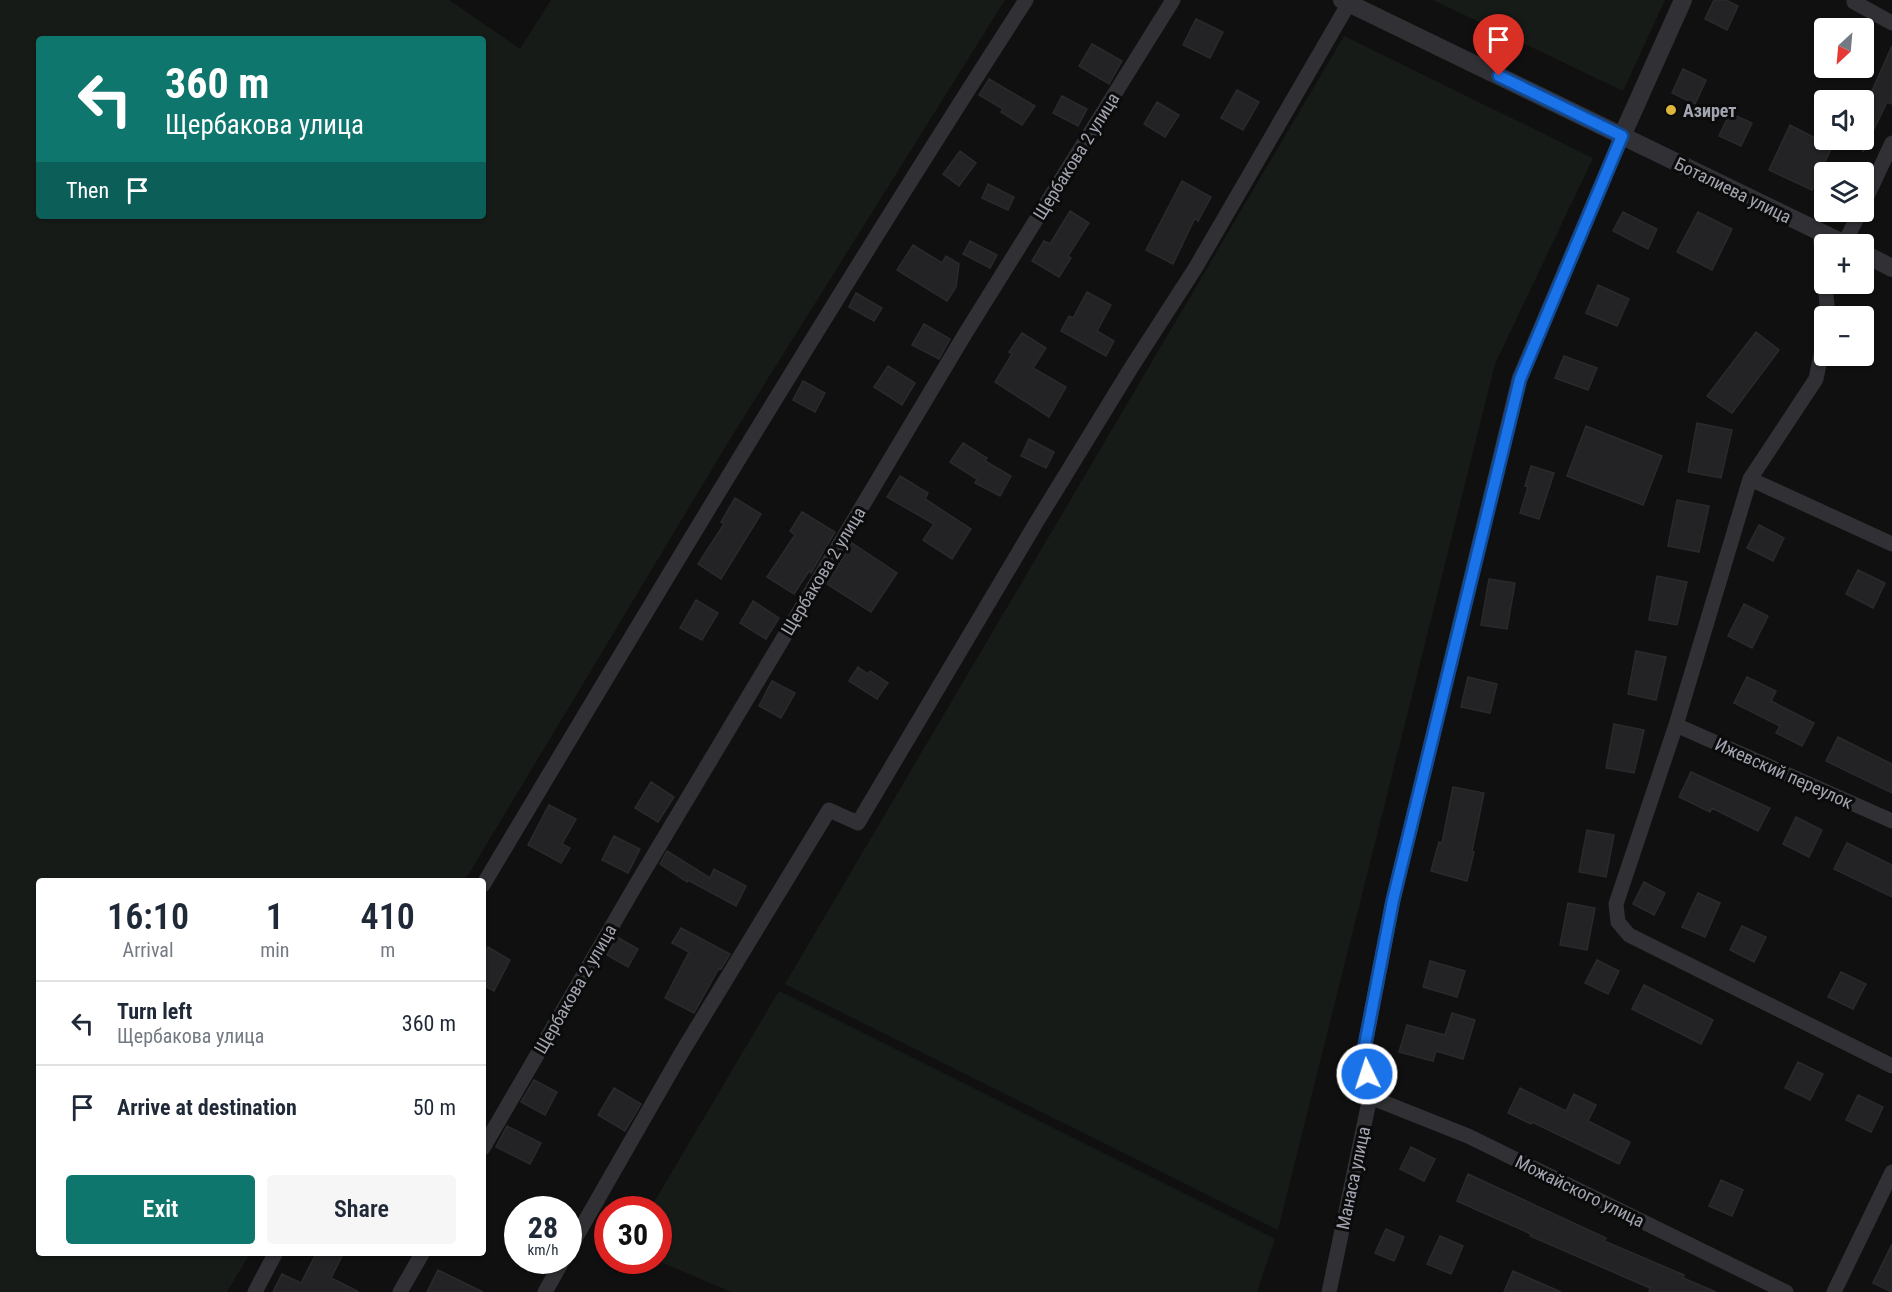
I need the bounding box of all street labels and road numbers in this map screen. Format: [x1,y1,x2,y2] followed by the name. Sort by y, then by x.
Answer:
[1028,89,1124,223] street label: Щербакова 2 улица
[1671,153,1795,227] street label: Боталиева улица
[776,503,870,639] street label: Щербакова 2 улица
[1712,733,1856,813] street label: Ижевский переулок
[529,921,621,1057] street label: Щербакова 2 улица
[1332,1125,1374,1231] street label: Манаса улица
[1512,1151,1648,1231] street label: Можайского улица

